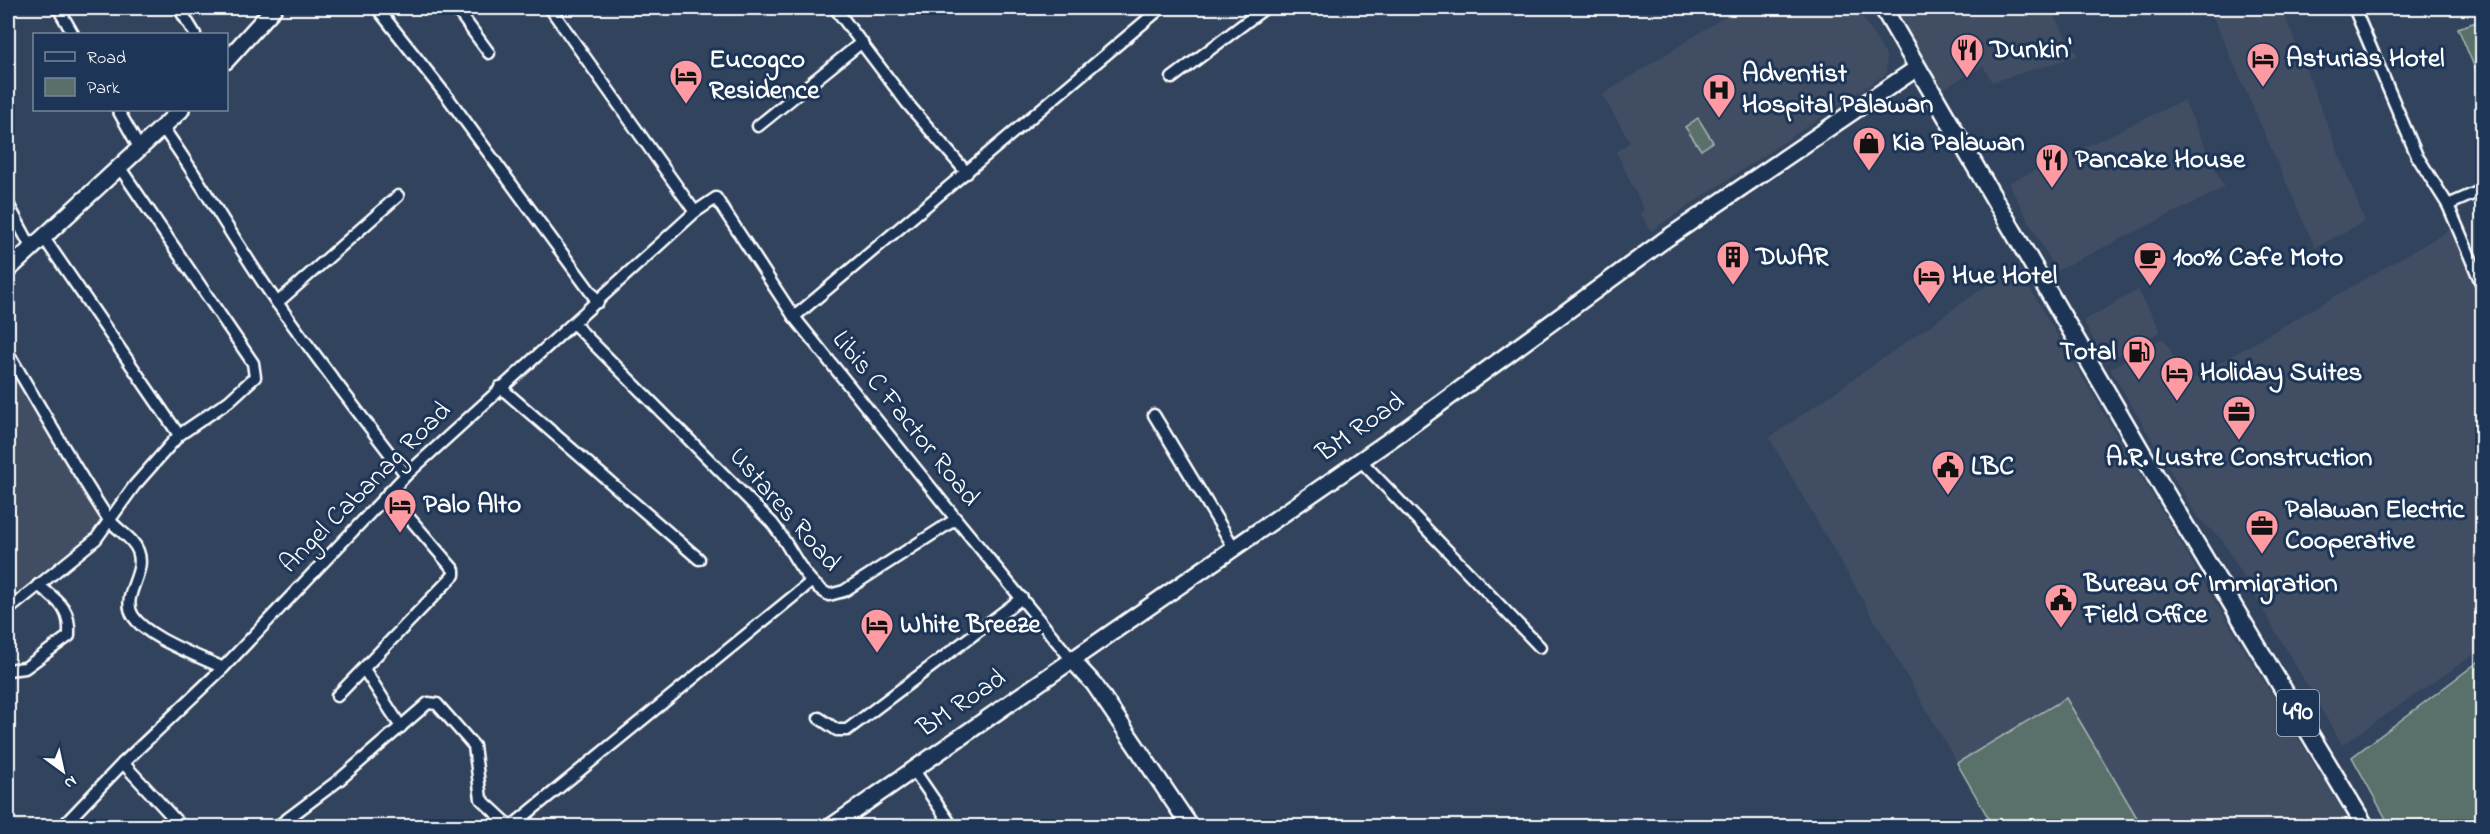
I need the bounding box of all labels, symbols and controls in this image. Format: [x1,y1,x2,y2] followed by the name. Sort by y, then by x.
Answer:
[1988,31,2071,70] place label: Dunkin'
[1949,32,1985,79] restaurant icon: Dunkin'
[33,33,228,111] legend
[2286,40,2445,79] place label: Asturias Hotel
[709,41,820,111] place label: Eucogco Residence
[2245,41,2281,88] hotel icon: Asturias Hotel
[87,46,126,72] text: Road
[1742,55,1933,125] place label: Adventist Hospital Palawan
[668,58,704,105] hotel icon: Eucogco Residence
[1701,72,1737,119] hospital icon: Adventist Hospital Palawan
[87,76,120,102] text: Park
[1892,124,2025,163] place label: Kia Palawan
[1851,125,1887,172] shop icon: Kia Palawan
[2075,141,2246,180] place label: Pancake House
[2034,142,2070,189] restaurant icon: Pancake House
[1754,238,1829,277] place label: DWAR
[1715,239,1751,286] building icon: DWAR
[2173,239,2343,278] place label: 100% Cafe Moto
[2132,240,2168,287] cafe icon: 100% Cafe Moto
[1952,257,2057,296] place label: Hue Hotel
[1911,258,1947,305] hotel icon: Hue Hotel
[822,322,988,516] street label: Libis C Factor Road
[2059,333,2116,372] place label: Total
[2121,334,2157,381] fuel station icon: Total
[2200,354,2362,393] place label: Holiday Suites
[2159,355,2195,402] hotel icon: Holiday Suites
[1308,383,1413,473] street label: BM Road
[271,393,461,583] street label: Angel Cabanag Road
[2221,394,2257,441] office icon: A.R. Lustre Construction
[719,439,849,581] street label: Ustares Road
[2106,439,2372,478] place label: A.R. Lustre Construction
[1971,448,2014,487] place label: LBC
[1930,449,1966,496] public building icon: LBC
[423,486,521,525] place label: Palo Alto
[382,487,418,534] hotel icon: Palo Alto
[2285,491,2465,561] place label: Palawan Electric Cooperative
[2244,508,2280,555] office icon: Palawan Electric Cooperative
[2082,565,2338,635] place label: Bureau of Immigration Field Office
[2043,582,2079,629] public building icon: Bureau of Immigration Field Office
[900,606,1042,645] place label: White Breeze
[859,607,895,654] hotel icon: White Breeze
[909,660,1014,749] street label: BM Road
[2277,690,2319,736] road number: 490
[33,741,93,801] north arrow
[59,769,81,795] text: N

